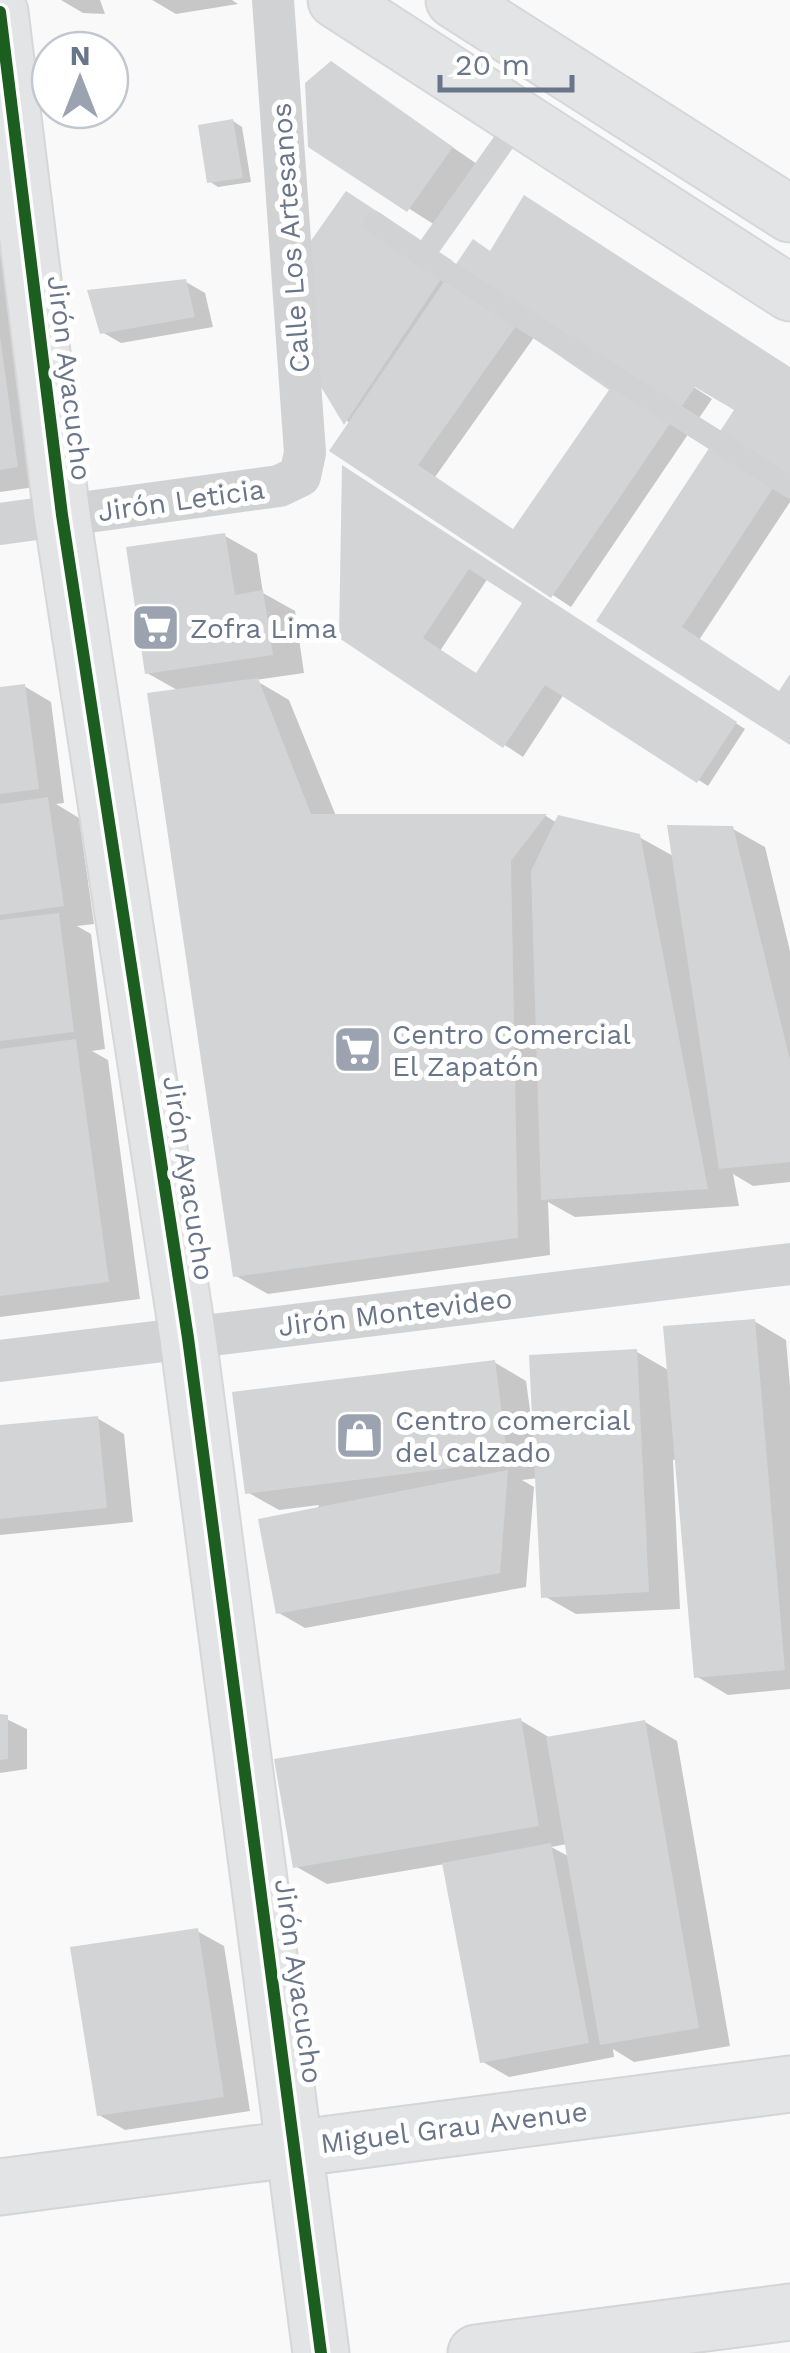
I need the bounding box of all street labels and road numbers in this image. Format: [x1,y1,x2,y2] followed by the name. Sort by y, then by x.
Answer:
[265,102,316,374] street label: Calle Los Artesanos
[41,274,98,483] street label: Jirón Ayacucho
[96,472,267,529] street label: Jirón Leticia
[156,1074,221,1283] street label: Jirón Ayacucho
[276,1282,514,1343] street label: Jirón Montevideo
[268,1877,329,2086] street label: Jirón Ayacucho
[319,2095,589,2160] street label: Miguel Grau Avenue

